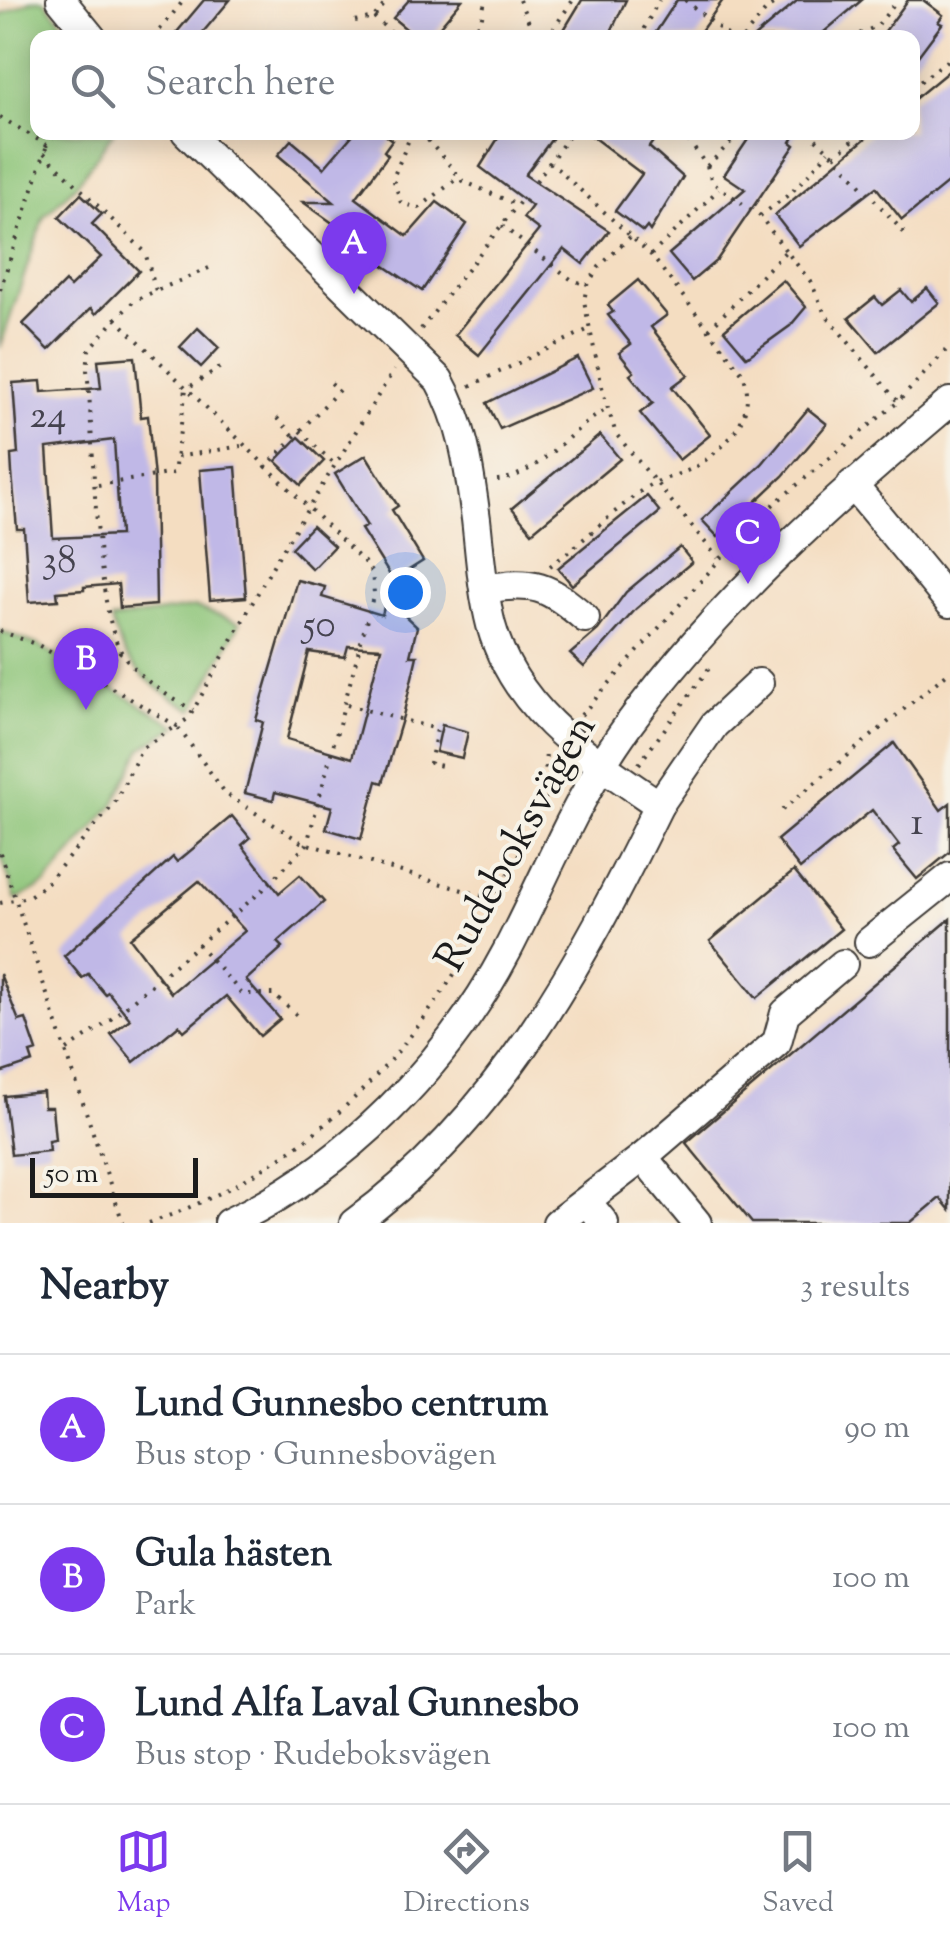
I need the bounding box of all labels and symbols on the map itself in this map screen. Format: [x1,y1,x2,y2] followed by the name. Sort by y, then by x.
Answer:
[322,212,386,294] pin: A
[30,391,66,445] house number: 24
[716,502,780,584] pin: C
[42,536,76,590] house number: 38
[380,567,431,618] your location
[300,600,336,654] house number: 50
[54,628,118,710] pin: B
[422,704,614,984] street label: Rudeboksvägen
[911,798,924,852] house number: 1
[30,1153,198,1198] scale bar

